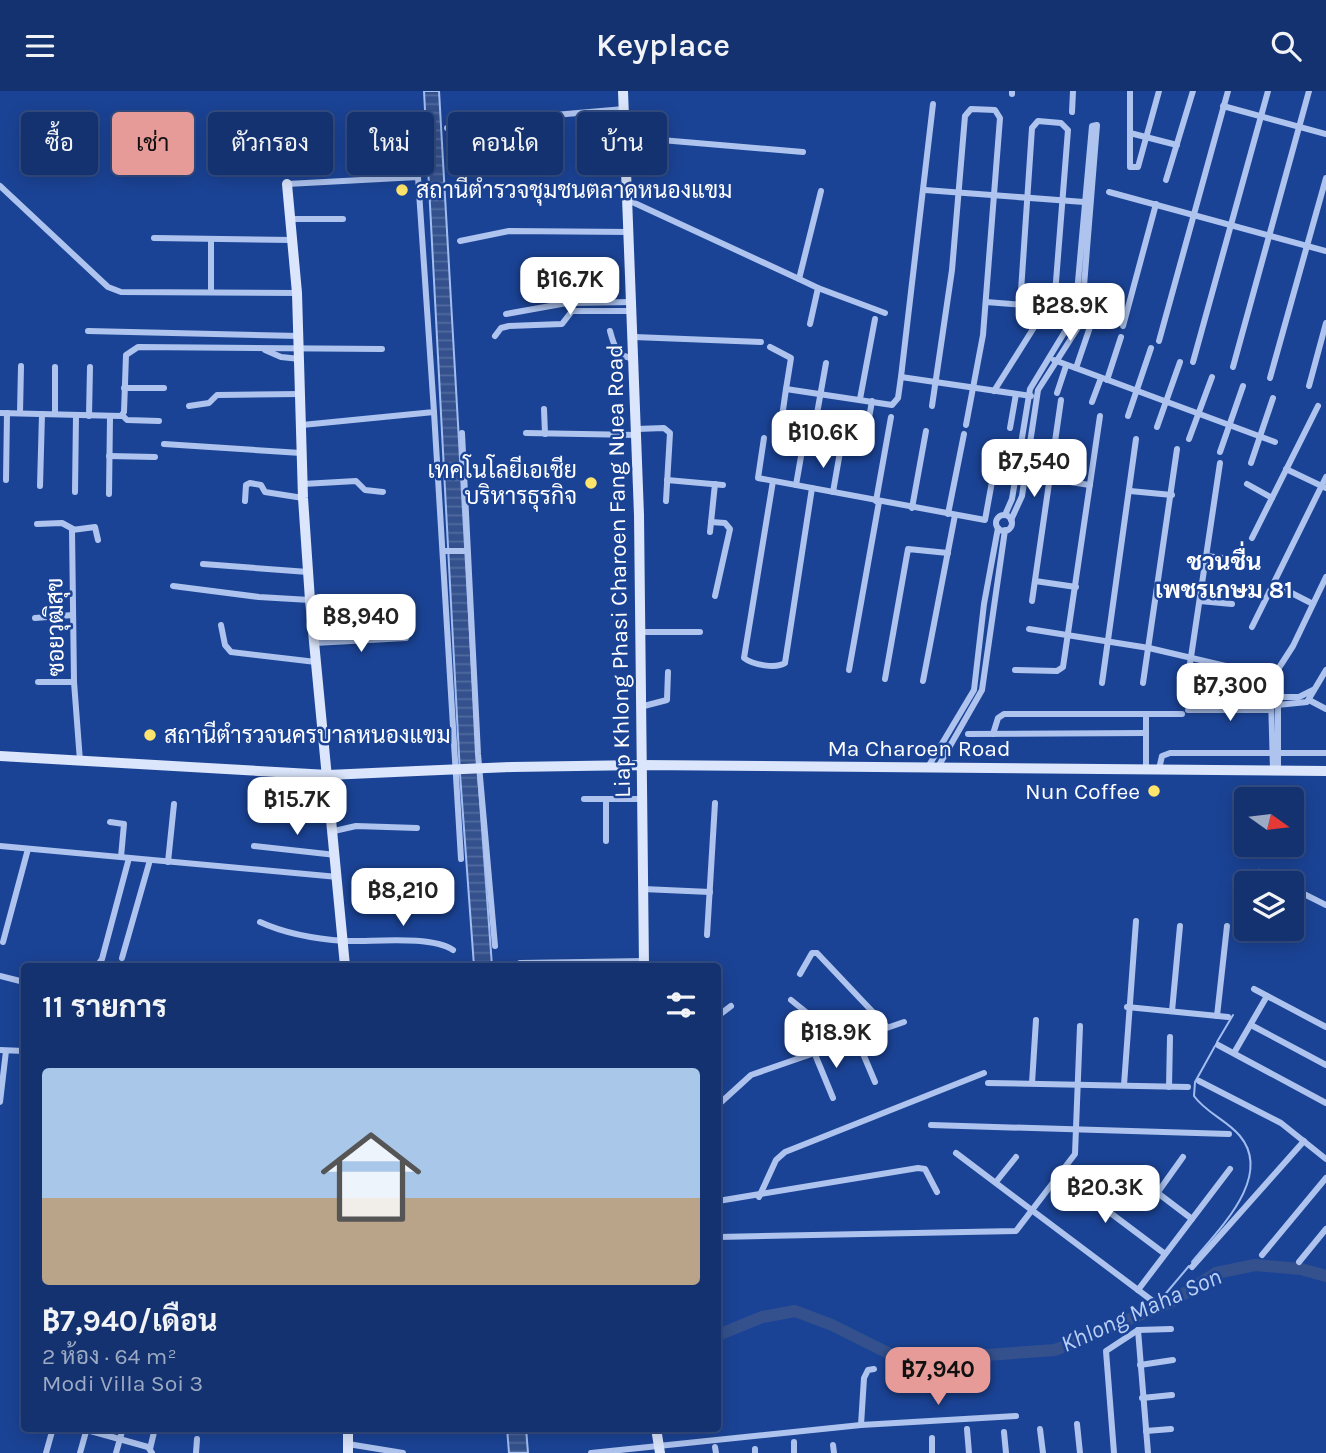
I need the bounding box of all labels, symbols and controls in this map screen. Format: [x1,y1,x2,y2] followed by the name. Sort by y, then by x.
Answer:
[21,27,59,65] icon: menu
[596,27,730,64] text: Keyplace
[1267,27,1305,65] icon: search
[21,112,98,175] chip: ซื้อ
[112,112,194,175] chip: เช่า
[208,112,333,175] chip: ตัวกรอง
[347,112,434,175] chip: ใหม่
[448,112,563,175] chip: คอนโด
[577,112,667,175] chip: บ้าน
[416,175,732,206] place label: สถานีตำรวจชุมชนตลาดหนองแขม
[394,182,410,198] marker: สถานีตำรวจชุมชนตลาดหนองแขม
[513,257,627,317] pin: ฿16.7K
[536,266,604,293] text: ฿16.7K
[1013,283,1127,343] pin: ฿28.9K
[1032,292,1108,319] text: ฿28.9K
[601,344,636,798] street label: Liap Khlong Phasi Charoen Fang Nuea Road
[766,411,880,470] pin: ฿10.6K
[788,419,858,446] text: ฿10.6K
[977,439,1091,499] pin: ฿7,540
[998,448,1070,475] text: ฿7,540
[427,454,577,512] place label: เทคโนโลยีเอเชีย บริหารธุรกิจ
[583,475,599,491] marker: เทคโนโลยีเอเชีย บริหารธุรกิจ
[1155,541,1293,604] district label: ชวนชื่น เพชรเกษม 81
[40,577,72,677] street label: ซอยวุฒิสุข
[304,595,418,654] pin: ฿8,940
[323,603,399,630] text: ฿8,940
[1173,663,1287,723] pin: ฿7,300
[1193,672,1267,699] text: ฿7,300
[164,720,451,749] place label: สถานีตำรวจนครบาลหนองแขม
[142,727,158,743] marker: สถานีตำรวจนครบาลหนองแขม
[827,735,1011,762] street label: Ma Charoen Road
[240,777,354,837] pin: ฿15.7K
[1025,778,1140,805] place label: Nun Coffee
[1146,783,1162,799] marker: Nun Coffee
[264,786,330,813] text: ฿15.7K
[1234,787,1304,857] north arrow
[1234,787,1304,941] map controls
[346,869,460,928] pin: ฿8,210
[1234,871,1304,941] button: layers
[367,877,439,904] text: ฿8,210
[662,986,700,1024] icon: filters
[42,989,167,1025] text: 11 รายการ
[779,1011,893,1070] pin: ฿18.9K
[801,1019,871,1046] text: ฿18.9K
[308,1114,434,1240] icon: home
[1048,1165,1162,1225] pin: ฿20.3K
[1067,1174,1143,1201] text: ฿20.3K
[1056,1262,1226,1358] water label: Khlong Maha Son
[42,1303,218,1339] text: ฿7,940/เดือน
[42,1343,177,1370] text: 2 ห้อง · 64 m²
[881,1347,995,1407] pin: ฿7,940
[901,1356,975,1383] text: ฿7,940
[42,1370,203,1397] text: Modi Villa Soi 3

